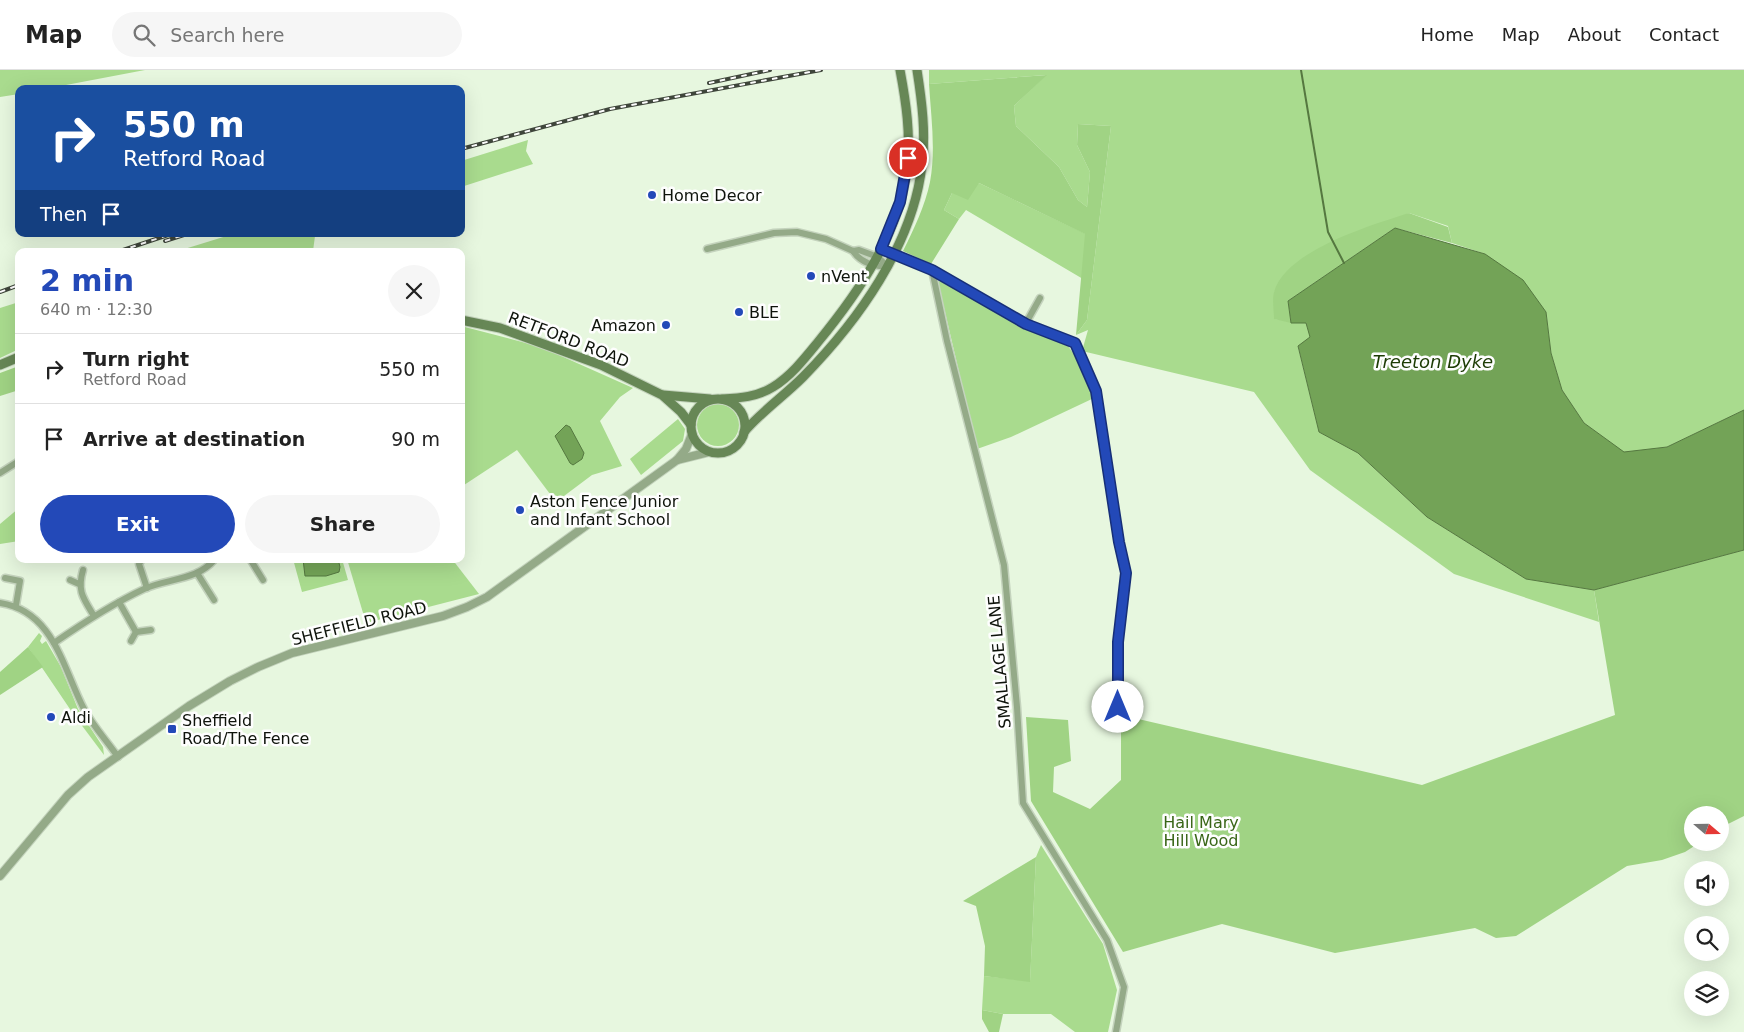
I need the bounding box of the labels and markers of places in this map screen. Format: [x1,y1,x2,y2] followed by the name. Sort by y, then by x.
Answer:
[887,137,929,179] pin
[662,186,762,205] place label: Home Decor
[646,189,658,201] marker: Home Decor
[821,267,867,286] place label: nVent
[805,270,817,282] marker: nVent
[749,303,779,322] place label: BLE
[733,306,745,318] marker: BLE
[591,316,656,335] place label: Amazon
[660,319,672,331] marker: Amazon
[530,492,679,529] place label: Aston Fence Junior and Infant School
[514,504,526,516] marker: Aston Fence Junior and Infant School
[61,708,91,727] place label: Aldi
[45,711,57,723] marker: Aldi
[182,711,309,748] place label: Sheffield Road/The Fence
[166,723,178,735] marker: Sheffield Road/The Fence

